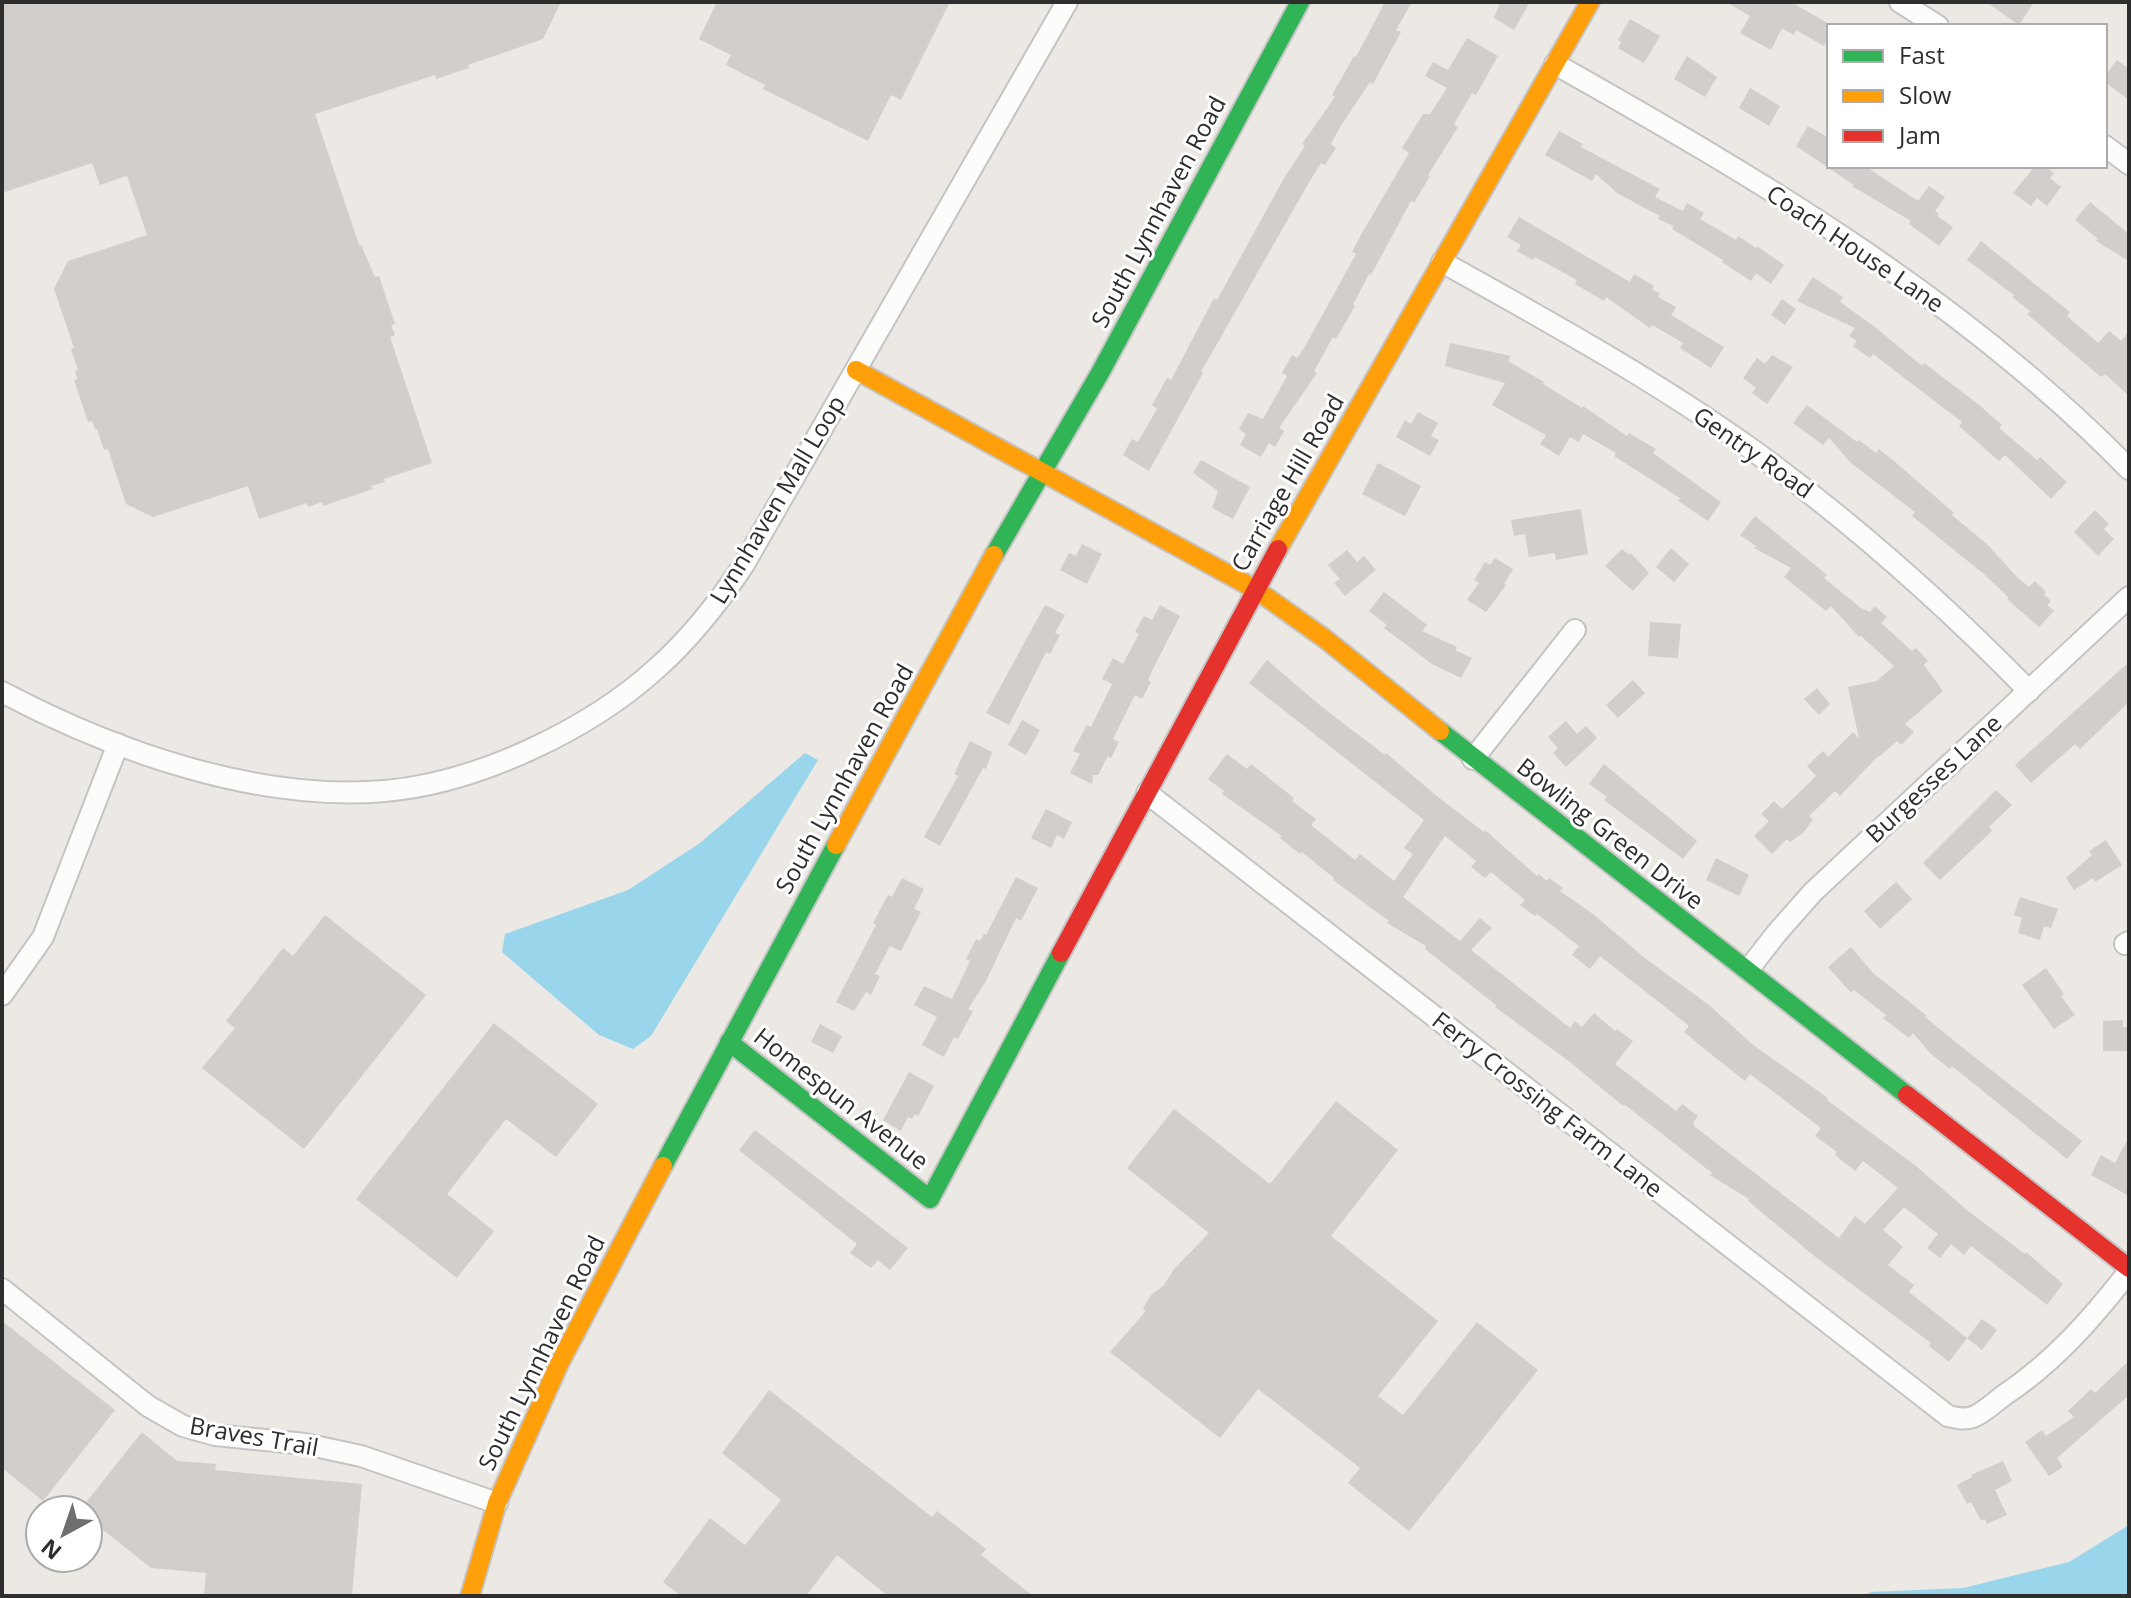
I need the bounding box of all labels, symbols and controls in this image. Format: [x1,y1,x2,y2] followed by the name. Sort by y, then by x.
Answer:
[1827,24,2107,168] legend
[1899,38,1945,71] text: Fast
[1899,78,1952,111] text: Slow
[1083,90,1233,333] street label: South Lynnhaven Road
[1897,118,1941,151] text: Jam
[1761,176,1951,319] street label: Coach House Lane
[1223,388,1351,577] street label: Carriage Hill Road
[701,389,852,610] street label: Lynnhaven Mall Loop
[1687,398,1820,505] street label: Gentry Road
[767,658,921,899] street label: South Lynnhaven Road
[1858,706,2008,850] street label: Burgesses Lane
[1511,749,1711,916] street label: Bowling Green Drive
[1426,1003,1670,1204] street label: Ferry Crossing Farm Lane
[748,1019,936,1176] street label: Homespun Avenue
[469,1229,612,1475] street label: South Lynnhaven Road
[187,1408,321,1463] street label: Braves Trail
[24,1494,104,1574] north arrow
[34,1533,67,1567] text: N

